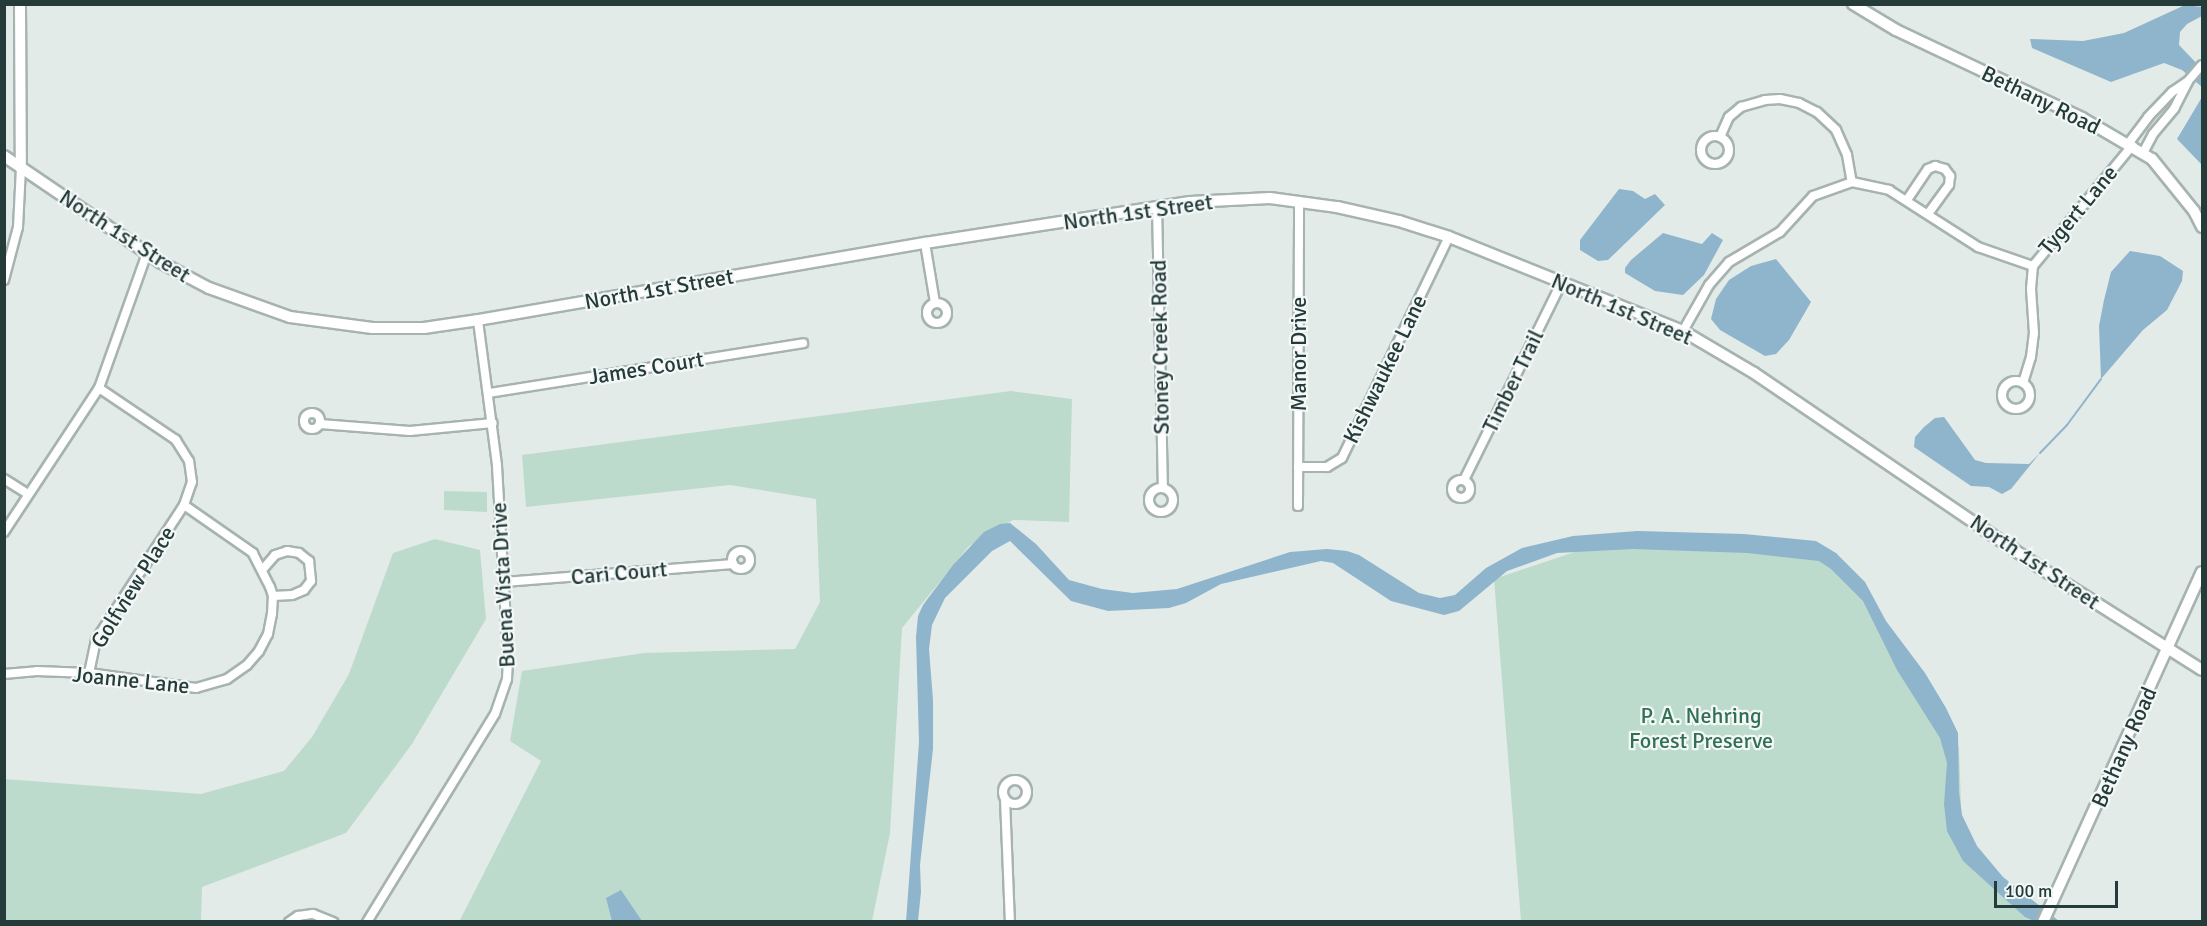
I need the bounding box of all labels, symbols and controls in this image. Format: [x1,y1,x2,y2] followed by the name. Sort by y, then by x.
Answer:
[1977,60,2105,140] street label: Bethany Road
[2033,160,2123,260] street label: Tygert Lane
[55,184,195,288] street label: North 1st Street
[1061,188,1215,236] street label: North 1st Street
[1145,259,1175,435] street label: Stoney Creek Road
[582,263,736,315] street label: North 1st Street
[1547,267,1697,351] street label: North 1st Street
[1338,290,1432,448] street label: Kishwaukee Lane
[1286,297,1312,411] street label: Manor Drive
[1477,325,1549,437] street label: Timber Trail
[587,346,705,390] street label: James Court
[485,502,521,668] street label: Buena Vista Drive
[1965,509,2105,615] street label: North 1st Street
[85,521,181,653] street label: Golfview Place
[570,556,668,590] street label: Cari Court
[71,661,191,699] street label: Joanne Lane
[2086,683,2162,811] street label: Bethany Road
[1629,702,1773,754] park label: P. A. Nehring Forest Preserve
[1997,869,2122,907] scale bar
[2005,880,2052,902] text: 100 m

